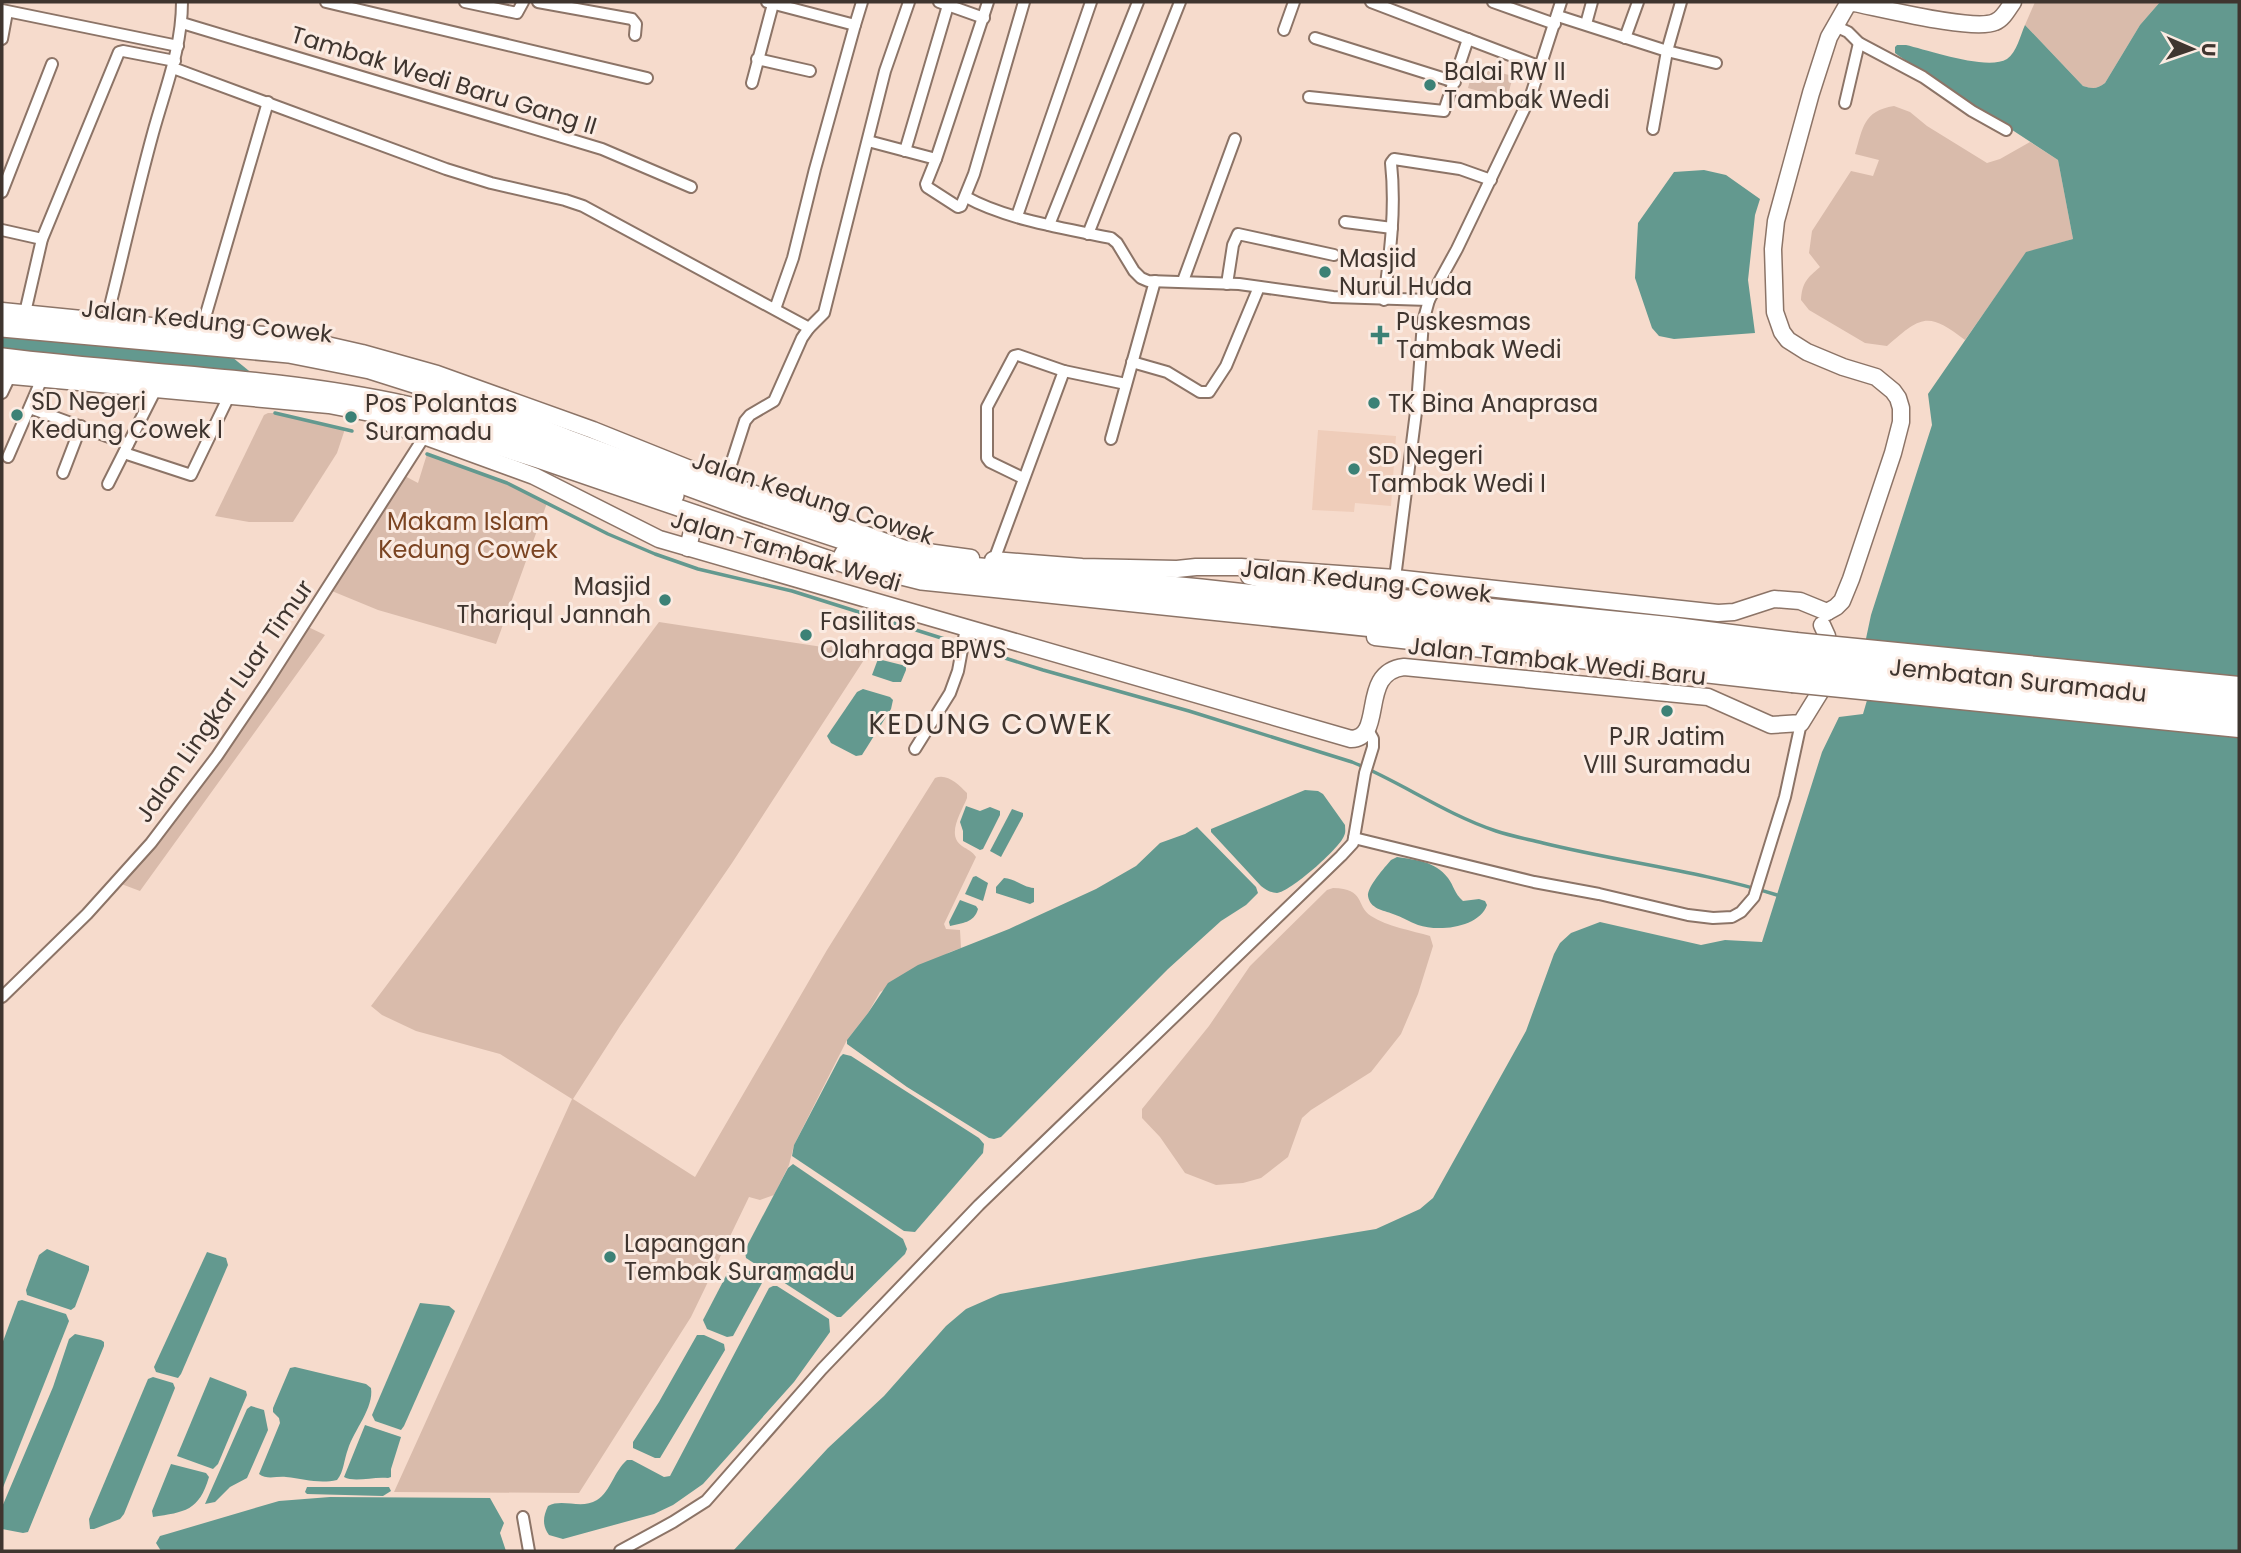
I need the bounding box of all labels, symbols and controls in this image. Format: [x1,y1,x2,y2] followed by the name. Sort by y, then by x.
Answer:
[2157,14,2227,84] north arrow
[287,18,601,142] street label: Tambak Wedi Baru Gang II
[2195,42,2222,57] text: U
[1444,55,1610,116] place label: Balai RW II Tambak Wedi
[1422,77,1438,93] marker: Balai RW II Tambak Wedi
[1339,242,1472,303] place label: Masjid Nurul Huda
[1317,264,1333,280] marker: Masjid Nurul Huda
[80,291,335,351] street label: Jalan Kedung Cowek
[1396,305,1562,366] place label: Puskesmas Tambak Wedi
[1370,325,1390,345] marker: Puskesmas Tambak Wedi
[31,385,223,446] place label: SD Negeri Kedung Cowek I
[365,387,517,448] place label: Pos Polantas Suramadu
[1388,387,1598,420] place label: TK Bina Anaprasa
[1366,395,1382,411] marker: TK Bina Anaprasa
[9,407,25,423] marker: SD Negeri Kedung Cowek I
[343,409,359,425] marker: Pos Polantas Suramadu
[1368,439,1546,500] place label: SD Negeri Tambak Wedi I
[688,443,939,553] street label: Jalan Kedung Cowek
[1346,461,1362,477] marker: SD Negeri Tambak Wedi I
[667,502,905,600] street label: Jalan Tambak Wedi
[378,505,558,566] park label: Makam Islam Kedung Cowek
[1239,551,1494,611] street label: Jalan Kedung Cowek
[456,570,651,631] place label: Masjid Thariqul Jannah
[127,573,321,829] street label: Jalan Lingkar Luar Timur
[657,592,673,608] marker: Masjid Thariqul Jannah
[820,605,1007,666] place label: Fasilitas Olahraga BPWS
[798,627,814,643] marker: Fasilitas Olahraga BPWS
[1406,629,1708,693] street label: Jalan Tambak Wedi Baru
[1888,650,2148,710] street label: Jembatan Suramadu
[1659,703,1675,719] marker: PJR Jatim VIII Suramadu
[869,705,1113,744] district label: KEDUNG COWEK
[1583,720,1751,781] place label: PJR Jatim VIII Suramadu
[624,1227,855,1288] place label: Lapangan Tembak Suramadu
[602,1249,618,1265] marker: Lapangan Tembak Suramadu

